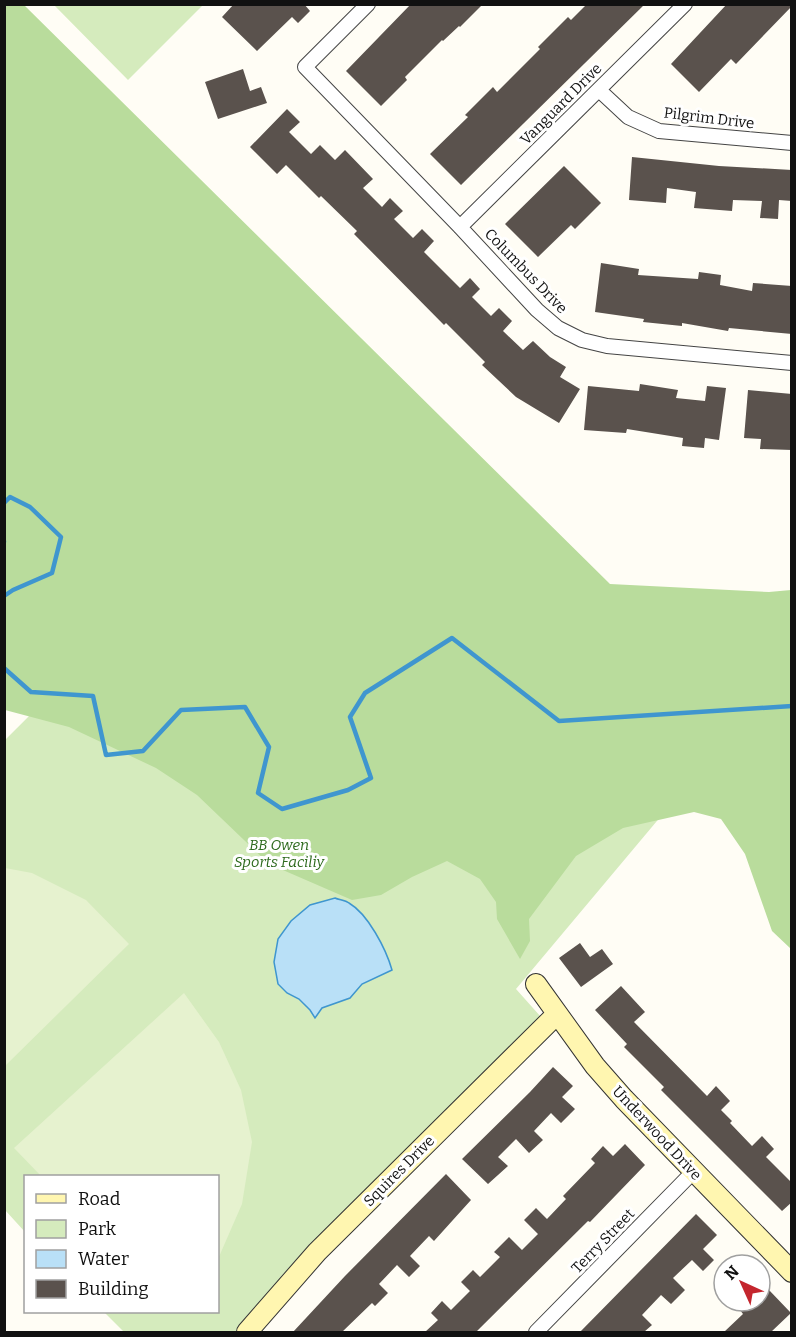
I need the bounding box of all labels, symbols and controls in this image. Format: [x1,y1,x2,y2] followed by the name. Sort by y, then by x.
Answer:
[516,59,606,149] street label: Vanguard Drive
[663,104,755,132] street label: Pilgrim Drive
[481,225,571,317] street label: Columbus Drive
[234,836,325,871] park label: BB Owen Sports Faciliy
[609,1082,705,1184] street label: Underwood Drive
[360,1132,438,1210] street label: Squires Drive
[24,1175,219,1313] legend
[78,1188,121,1210] text: Road
[568,1205,639,1277] street label: Terry Street
[78,1218,117,1240] text: Park
[78,1248,129,1270] text: Water
[712,1253,772,1313] north arrow
[721,1262,743,1284] text: N
[78,1278,149,1300] text: Building

